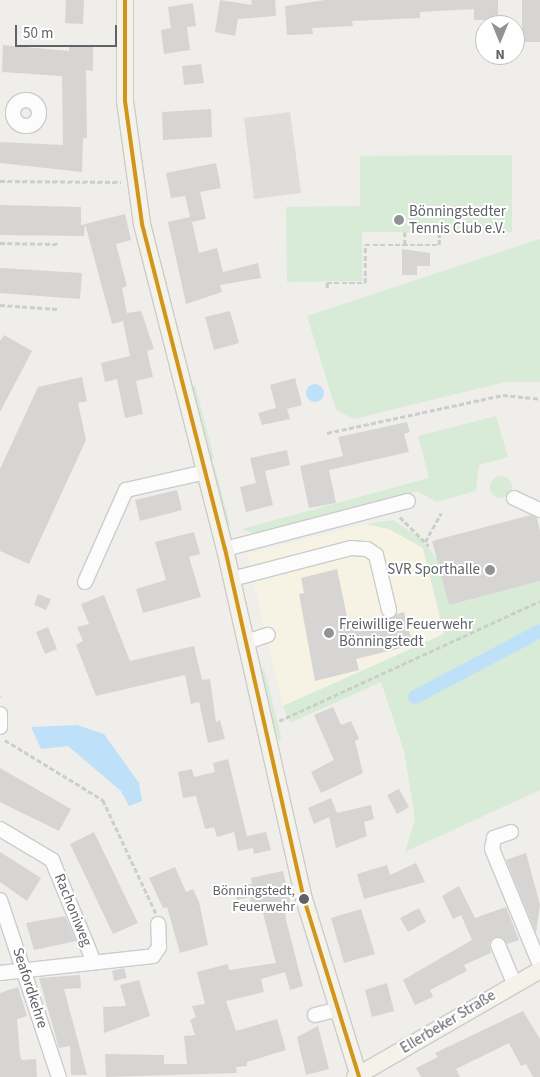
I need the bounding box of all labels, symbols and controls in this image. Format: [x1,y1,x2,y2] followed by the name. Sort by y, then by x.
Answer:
[18,15,120,47] scale bar
[475,15,525,65] north arrow
[23,23,53,44] text: 50 m
[495,44,505,64] text: N
[409,202,506,237] place label: Bönningstedter Tennis Club e.V.
[393,214,405,226] marker: Bönningstedter Tennis Club e.V.
[387,561,480,579] place label: SVR Sporthalle
[484,564,496,576] marker: SVR Sporthalle
[339,615,473,650] place label: Freiwillige Feuerwehr Bönningstedt
[323,627,335,639] marker: Freiwillige Feuerwehr Bönningstedt
[50,871,96,949] street label: Rachoniweg
[213,883,295,916] place label: Bönningstedt, Feuerwehr
[299,894,309,904] marker: Bönningstedt, Feuerwehr
[8,945,52,1031] street label: Seafordkehre
[397,986,499,1058] street label: Ellerbeker Straße

